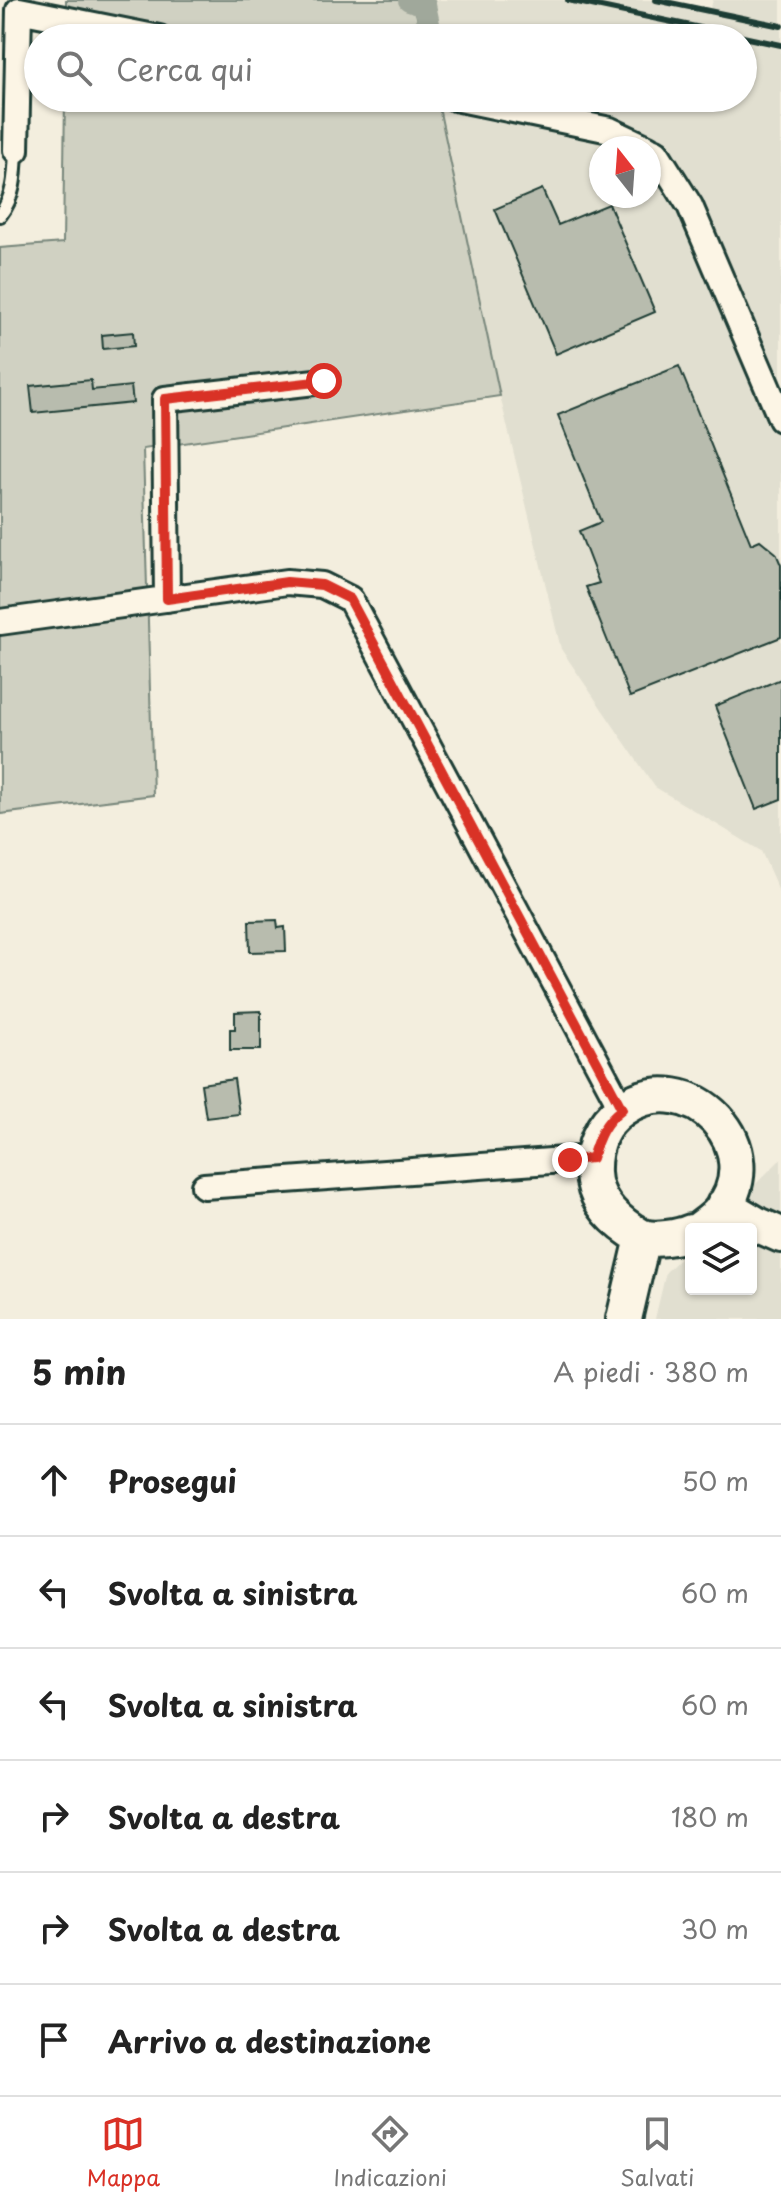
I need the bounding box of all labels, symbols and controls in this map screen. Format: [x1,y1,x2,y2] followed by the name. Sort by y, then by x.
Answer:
[24,24,757,112] search box
[52,46,96,90] icon: search
[116,46,253,91] text: Cerca qui
[589,136,661,208] north arrow
[306,363,342,399] route start
[552,1142,588,1178] route end
[685,1223,757,1295] map controls
[685,1223,757,1295] button: layers
[32,1345,126,1397] text: 5 min
[553,1352,749,1391] text: A piedi · 380 m
[32,1458,76,1502] icon: ahead
[108,1458,237,1503] text: Prosegui
[682,1461,749,1500] text: 50 m
[32,1570,76,1614] icon: left
[108,1570,358,1615] text: Svolta a sinistra
[681,1573,749,1612] text: 60 m
[32,1682,76,1726] icon: left
[108,1682,358,1727] text: Svolta a sinistra
[681,1685,749,1724] text: 60 m
[32,1794,76,1838] icon: right
[108,1794,340,1839] text: Svolta a destra
[671,1797,749,1836] text: 180 m
[32,1906,76,1950] icon: right
[108,1906,340,1951] text: Svolta a destra
[681,1909,749,1948] text: 30 m
[32,2018,76,2062] icon: arrive
[108,2018,431,2063] text: Arrivo a destinazione
[87,2112,160,2193] tab: Mappa
[333,2112,447,2193] tab: Indicazioni
[620,2112,694,2193] tab: Salvati

